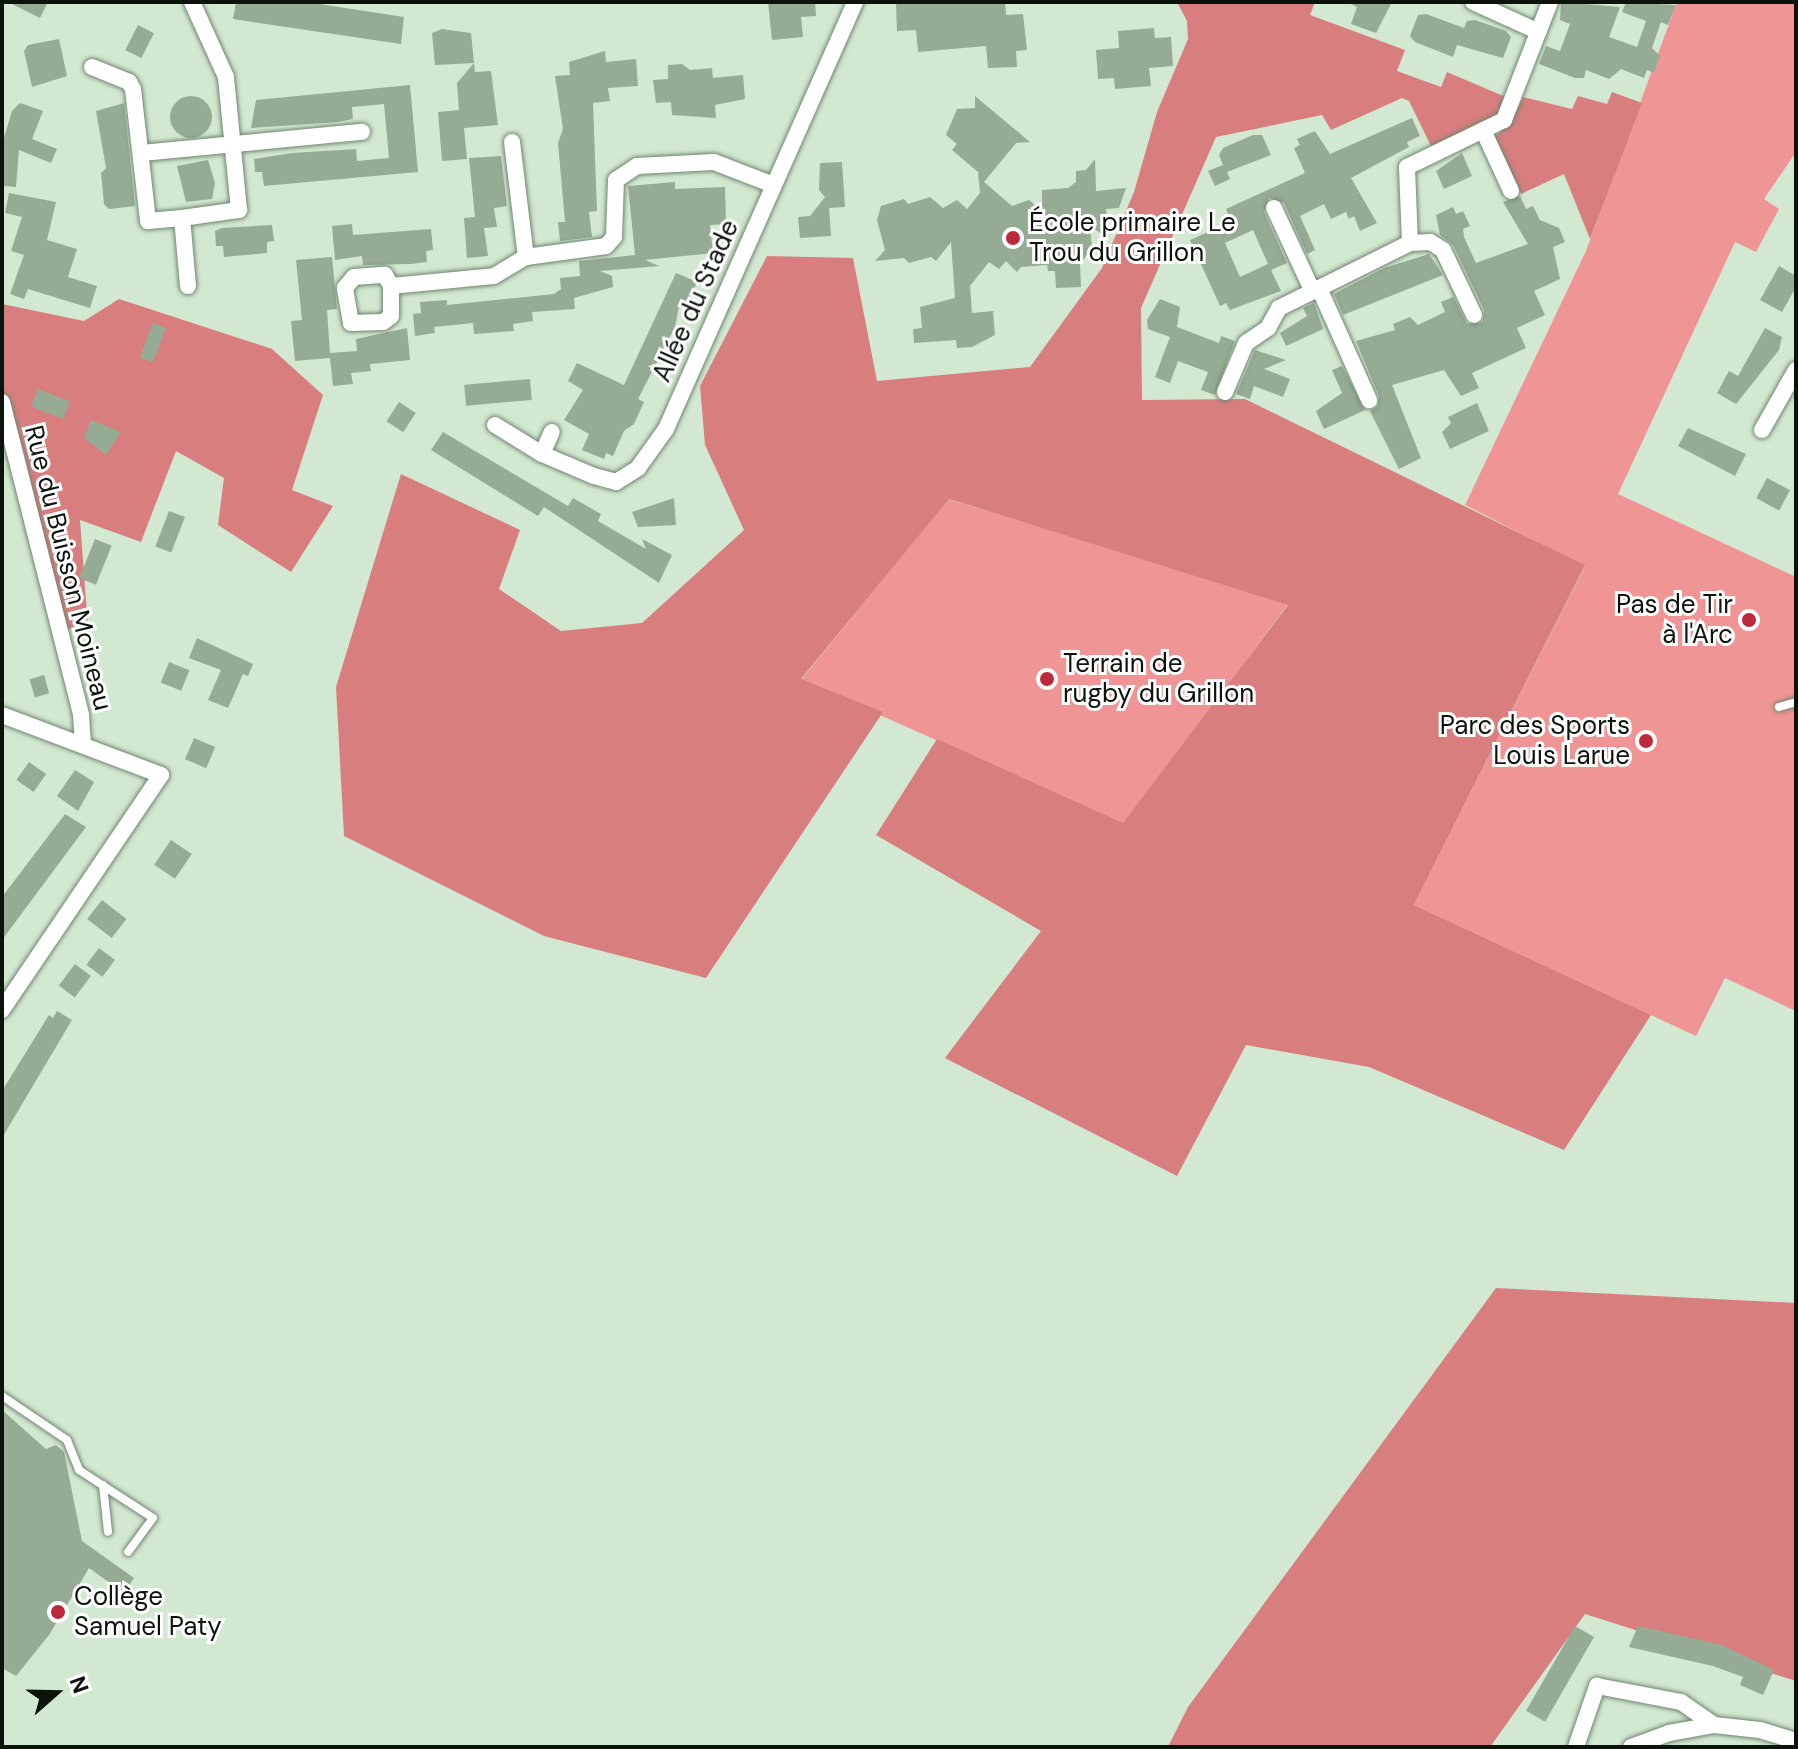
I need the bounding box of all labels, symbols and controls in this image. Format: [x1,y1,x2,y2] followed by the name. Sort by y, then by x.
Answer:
[1029,207,1236,268] place label: École primaire Le Trou du Grillon
[646,215,746,387] street label: Allée du Stade
[1004,229,1022,247] marker: École primaire Le Trou du Grillon
[17,422,119,714] street label: Rue du Buisson Moineau
[1616,589,1733,650] place label: Pas de Tir à l'Arc
[1740,611,1758,629] marker: Pas de Tir à l'Arc
[1063,648,1254,710] place label: Terrain de rugby du Grillon
[1038,670,1056,688] marker: Terrain de rugby du Grillon
[1440,710,1630,772] place label: Parc des Sports Louis Larue
[1637,732,1655,750] marker: Parc des Sports Louis Larue
[74,1581,222,1642] place label: Collège Samuel Paty
[49,1603,67,1621] marker: Collège Samuel Paty
[16,1653,96,1733] north arrow
[63,1672,95,1697] text: N

